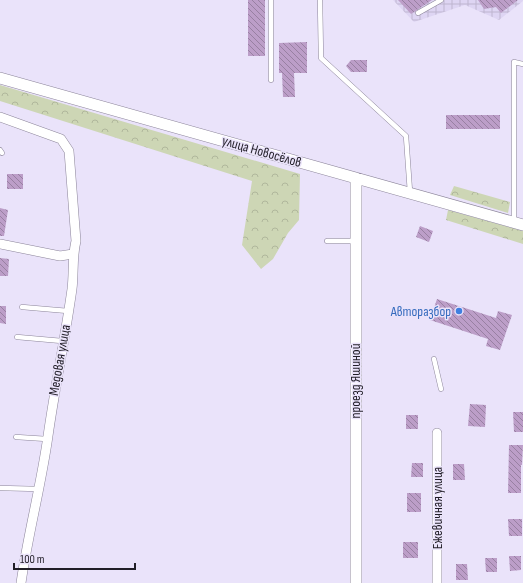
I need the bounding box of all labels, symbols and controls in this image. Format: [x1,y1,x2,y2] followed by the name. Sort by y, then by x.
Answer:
[220,132,304,171] street label: улица Новосёлов
[390,303,451,320] place label: Авторазбор
[454,306,464,316] marker: Авторазбор
[45,323,74,397] street label: Медовая улица
[347,343,364,418] street label: проезд Яшиной
[429,467,446,549] street label: Ежевичная улица
[14,545,135,571] scale bar
[20,552,45,567] text: 100 m

